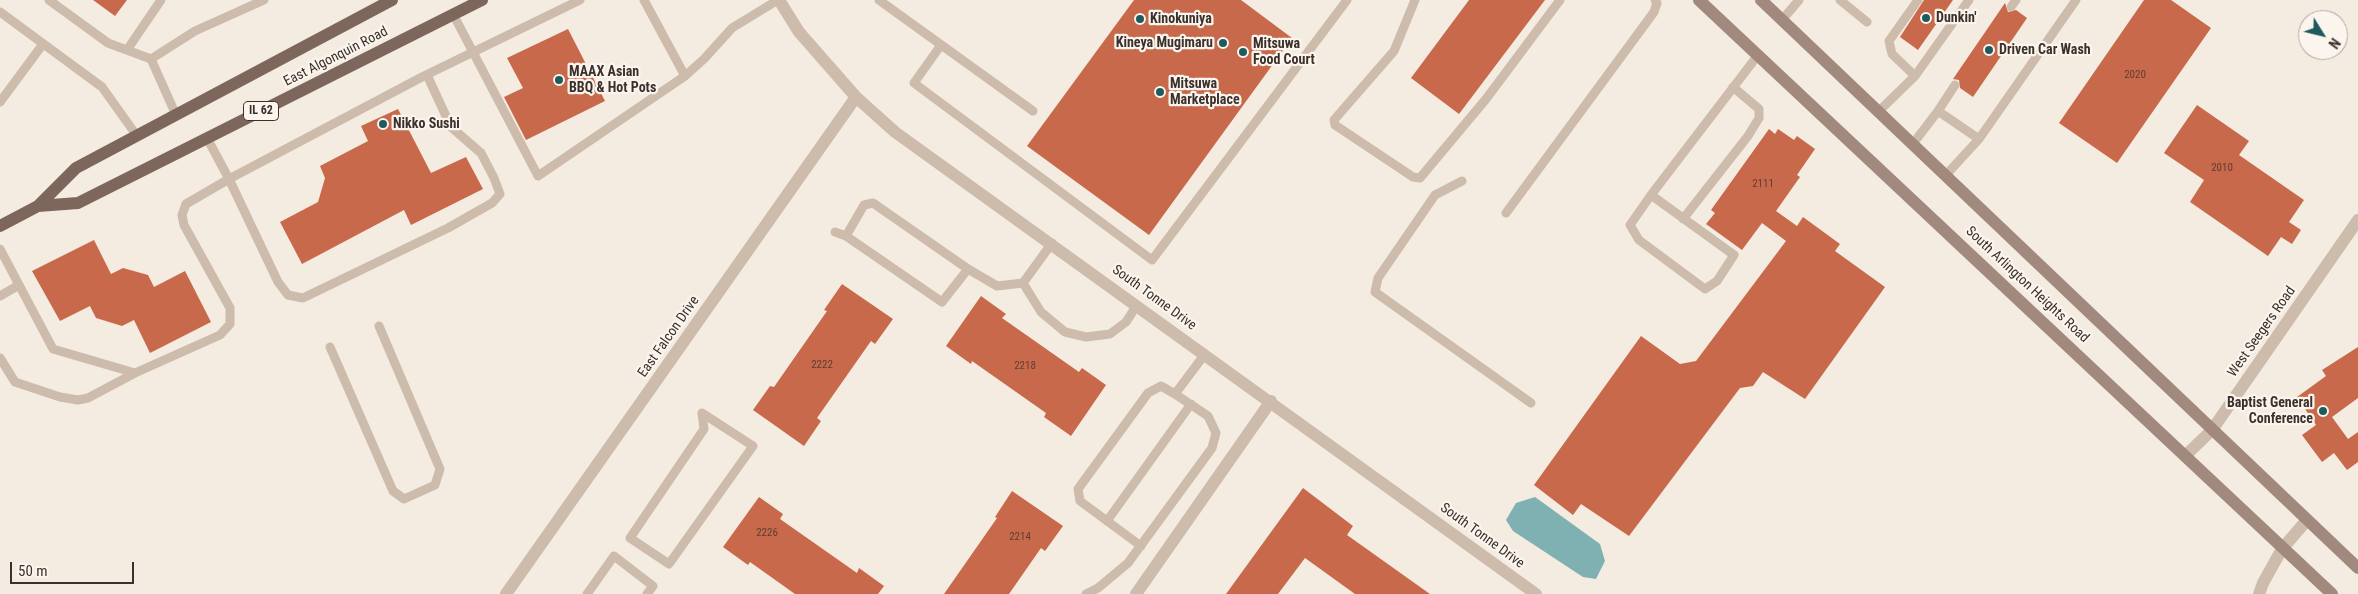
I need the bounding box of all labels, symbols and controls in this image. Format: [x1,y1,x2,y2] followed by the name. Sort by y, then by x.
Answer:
[1936,10,1977,26] place label: Dunkin'
[2298,10,2348,60] north arrow
[1150,11,1212,27] place label: Kinokuniya
[1920,12,1932,24] marker: Dunkin'
[1134,13,1146,25] marker: Kinokuniya
[281,24,391,90] street label: East Algonquin Road
[1116,35,1213,51] place label: Kineya Mugimaru
[2325,35,2343,51] text: N
[1253,36,1315,68] place label: Mitsuwa Food Court
[1217,37,1229,49] marker: Kineya Mugimaru
[1999,42,2091,58] place label: Driven Car Wash
[1983,44,1995,56] marker: Driven Car Wash
[1237,46,1249,58] marker: Mitsuwa Food Court
[569,64,656,96] place label: MAAX Asian BBQ & Hot Pots
[2124,68,2146,82] house number: 2020
[553,74,565,86] marker: MAAX Asian BBQ & Hot Pots
[1170,76,1240,108] place label: Mitsuwa Marketplace
[1154,86,1166,98] marker: Mitsuwa Marketplace
[244,102,278,120] road number: IL 62
[393,116,460,132] place label: Nikko Sushi
[377,118,389,130] marker: Nikko Sushi
[2211,161,2233,175] house number: 2010
[1752,177,1774,191] house number: 2111
[1962,223,2092,347] street label: South Arlington Heights Road
[1109,262,1199,334] street label: South Tonne Drive
[2225,284,2299,380] street label: West Seegers Road
[635,293,703,381] street label: East Falcon Drive
[811,358,833,372] house number: 2222
[1014,359,1036,373] house number: 2218
[2227,395,2313,428] place label: Baptist General Conference
[2317,405,2329,417] marker: Baptist General Conference
[1437,500,1527,572] street label: South Tonne Drive
[756,526,778,540] house number: 2226
[1009,530,1031,544] house number: 2214
[12,552,136,584] scale bar
[18,562,48,580] text: 50 m

